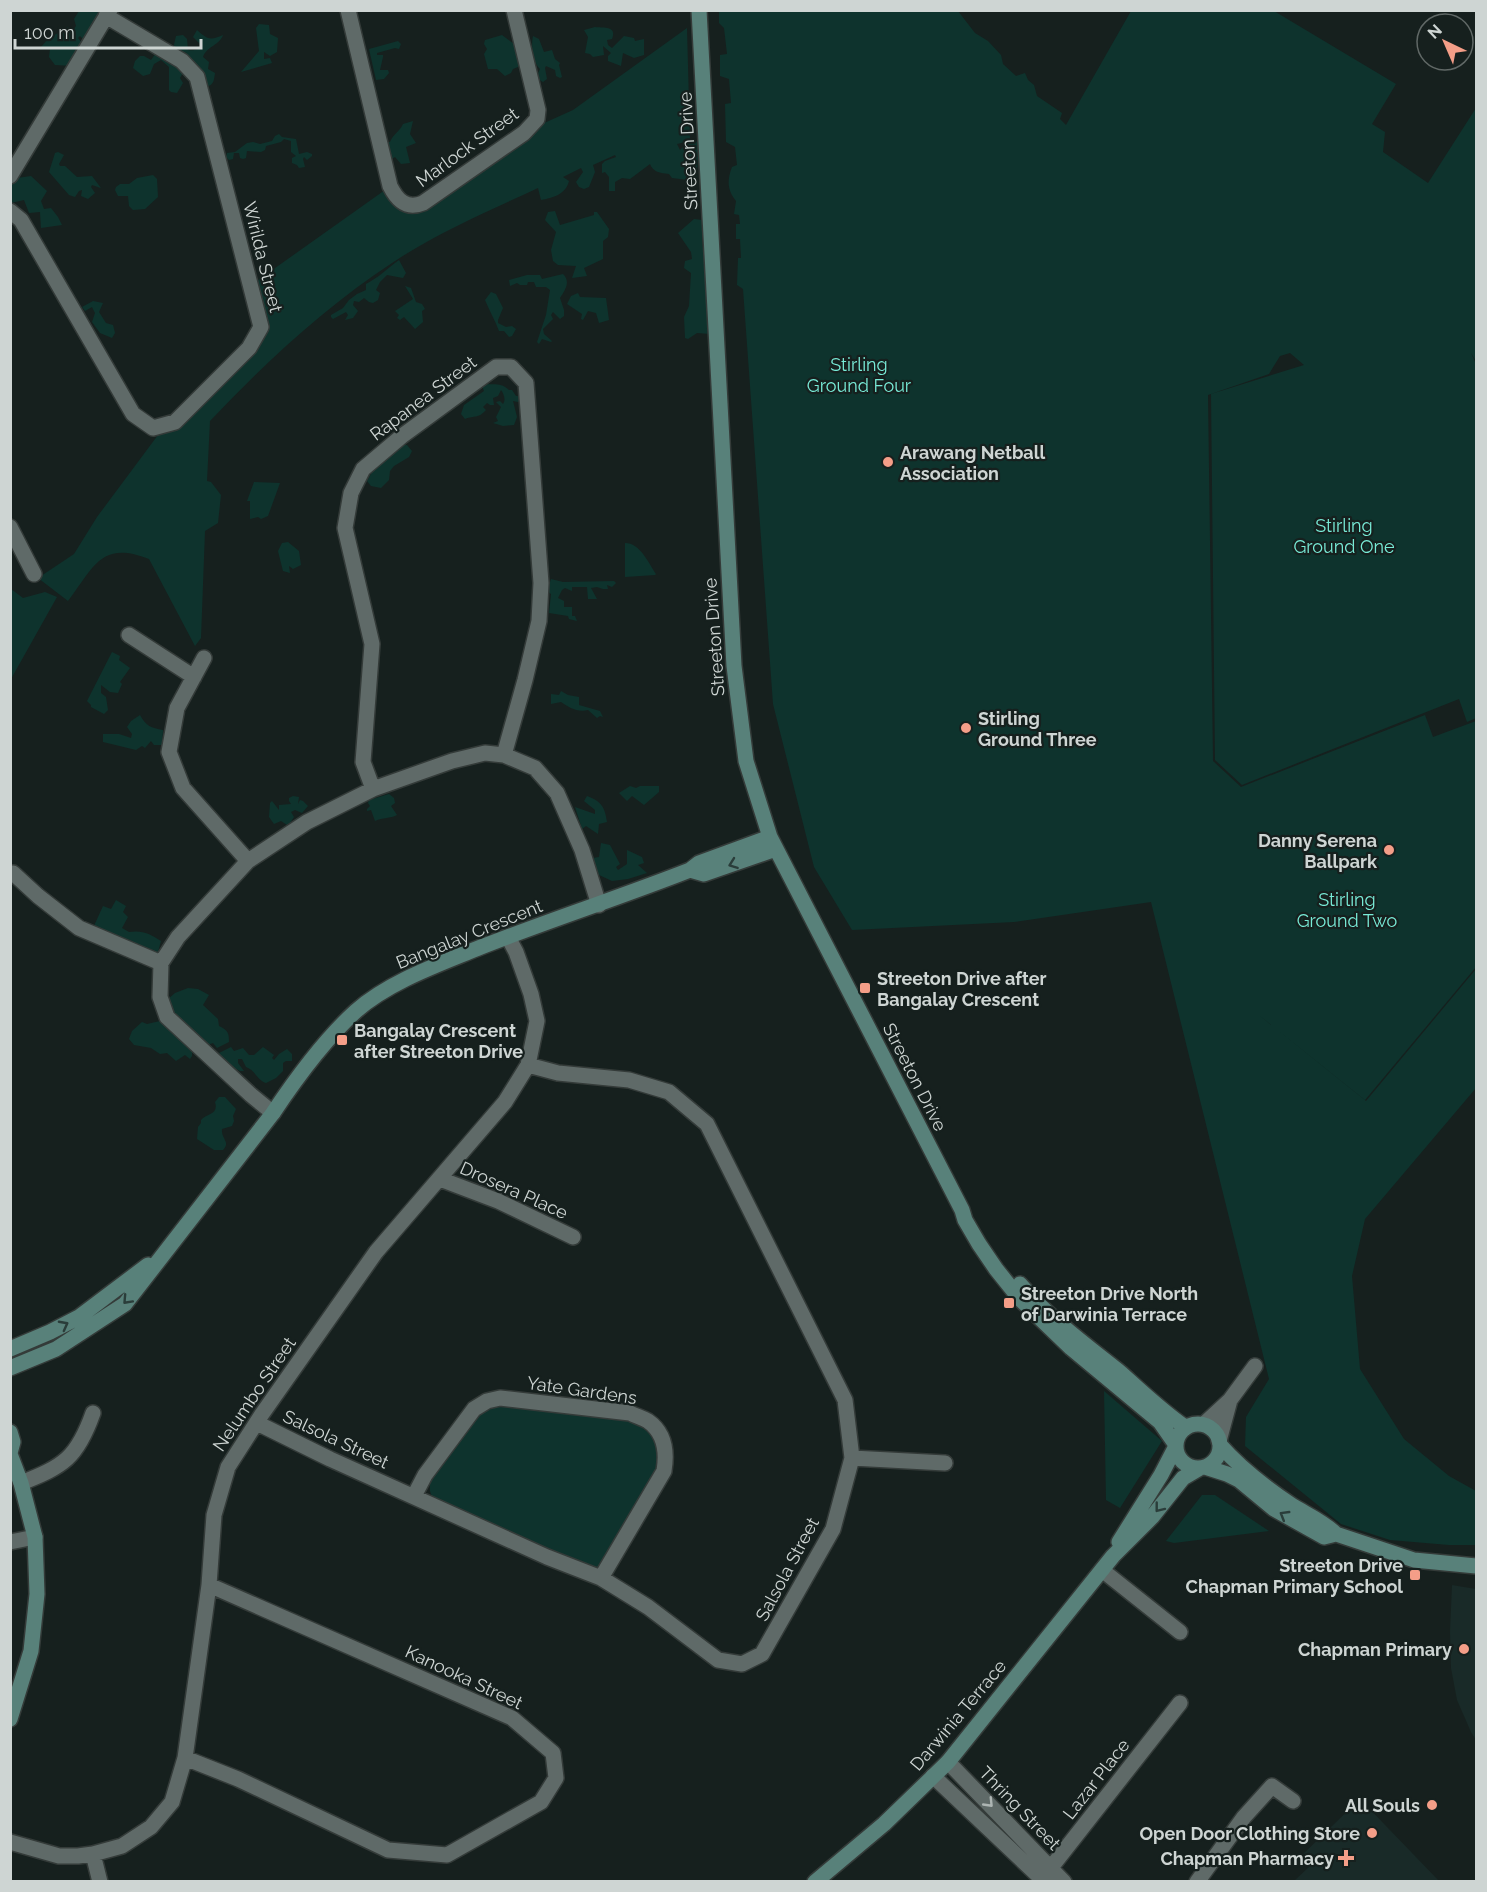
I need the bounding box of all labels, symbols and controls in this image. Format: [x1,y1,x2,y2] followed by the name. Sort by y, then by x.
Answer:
[15,12,201,50] scale bar
[1415,12,1475,72] north arrow
[1424,20,1446,43] text: N
[24,22,75,43] text: 100 m
[674,91,702,211] street label: Streeton Drive
[412,103,522,191] street label: Marlock Street
[239,199,287,315] street label: Wirilda Street
[366,351,480,445] street label: Rapanea Street
[807,354,912,396] park label: Stirling Ground Four
[900,442,1045,484] place label: Arawang Netball Association
[881,455,895,469] marker: Arawang Netball Association
[1293,515,1395,557] park label: Stirling Ground One
[699,577,729,697] street label: Streeton Drive
[978,708,1097,750] place label: Stirling Ground Three
[959,721,973,735] marker: Stirling Ground Three
[1258,830,1378,872] place label: Danny Serena Ballpark
[1382,843,1396,857] marker: Danny Serena Ballpark
[728,856,739,869] one-way arrow
[1297,889,1398,931] park label: Stirling Ground Two
[393,895,545,973] street label: Bangalay Crescent
[877,968,1047,1010] place label: Streeton Drive after Bangalay Crescent
[858,981,872,995] marker: Streeton Drive after Bangalay Crescent
[879,1019,951,1135] street label: Streeton Drive
[354,1020,523,1062] place label: Bangalay Crescent after Streeton Drive
[335,1033,349,1047] marker: Bangalay Crescent after Streeton Drive
[457,1157,572,1223] street label: Drosera Place
[1021,1283,1198,1325] place label: Streeton Drive North of Darwinia Terrace
[123,1293,134,1304] one-way arrow
[1002,1296,1016,1310] marker: Streeton Drive North of Darwinia Terrace
[57,1321,68,1332] one-way arrow
[208,1333,300,1455] street label: Nelumbo Street
[526,1372,639,1408] street label: Yate Gardens
[280,1405,392,1473] street label: Salsola Street
[1155,1501,1166,1512] one-way arrow
[1280,1510,1290,1522] one-way arrow
[751,1514,823,1624] street label: Salsola Street
[1186,1555,1403,1597] place label: Streeton Drive Chapman Primary School
[1408,1568,1422,1582] marker: Streeton Drive Chapman Primary School
[1298,1639,1452,1660] place label: Chapman Primary
[402,1641,526,1713] street label: Kanooka Street
[1457,1642,1471,1656] marker: Chapman Primary
[906,1655,1011,1775] street label: Darwinia Terrace
[1058,1734,1134,1823] street label: Lazar Place
[975,1762,1065,1854] street label: Thring Street
[1345,1795,1420,1816] place label: All Souls
[982,1797,993,1807] one-way arrow
[1425,1798,1439,1812] marker: All Souls
[1140,1823,1360,1844] place label: Open Door Clothing Store
[1365,1826,1379,1840] marker: Open Door Clothing Store
[1160,1848,1334,1869] place label: Chapman Pharmacy
[1339,1851,1353,1865] marker: Chapman Pharmacy

